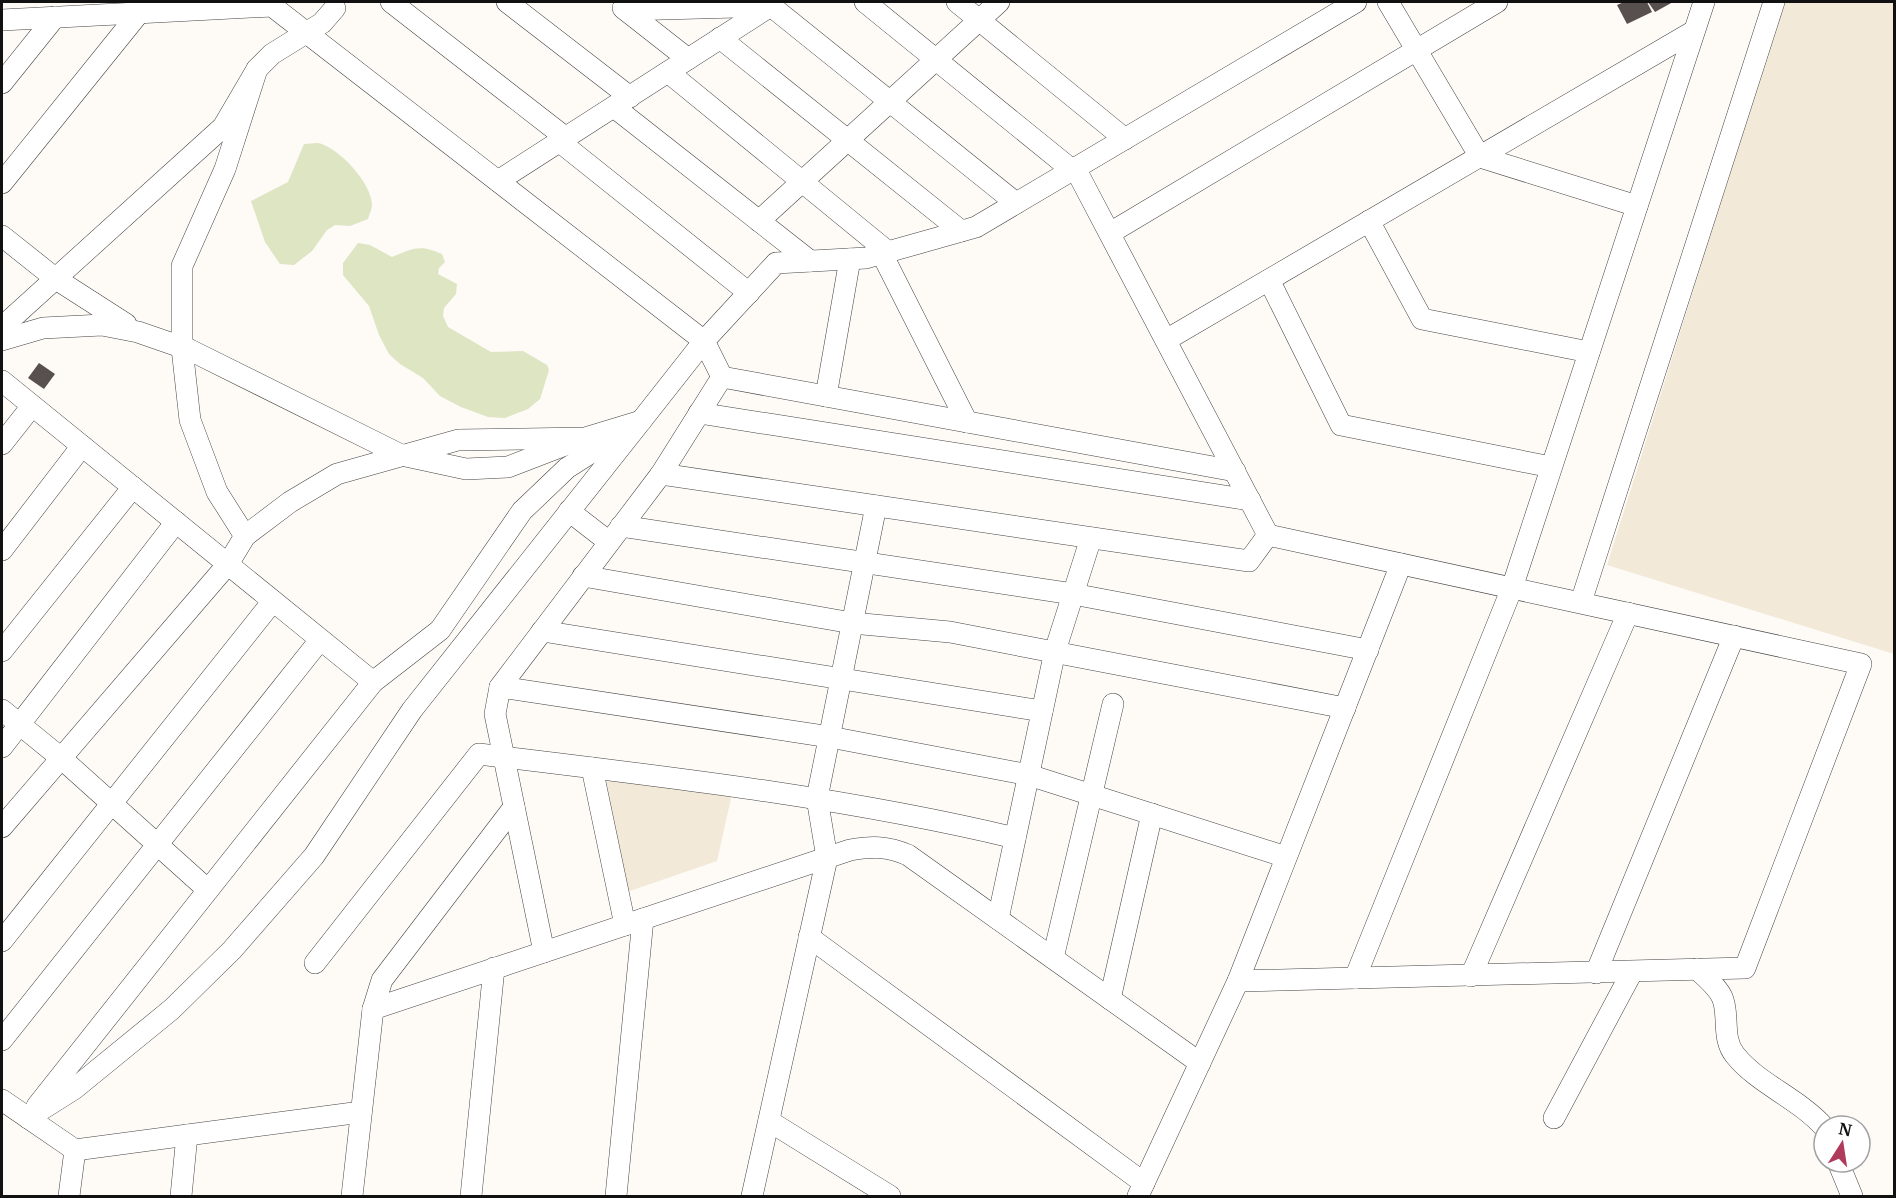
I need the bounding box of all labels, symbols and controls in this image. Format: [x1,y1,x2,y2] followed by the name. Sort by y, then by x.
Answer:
[1812,1114,1872,1174] north arrow
[1837,1118,1854,1140] text: N

